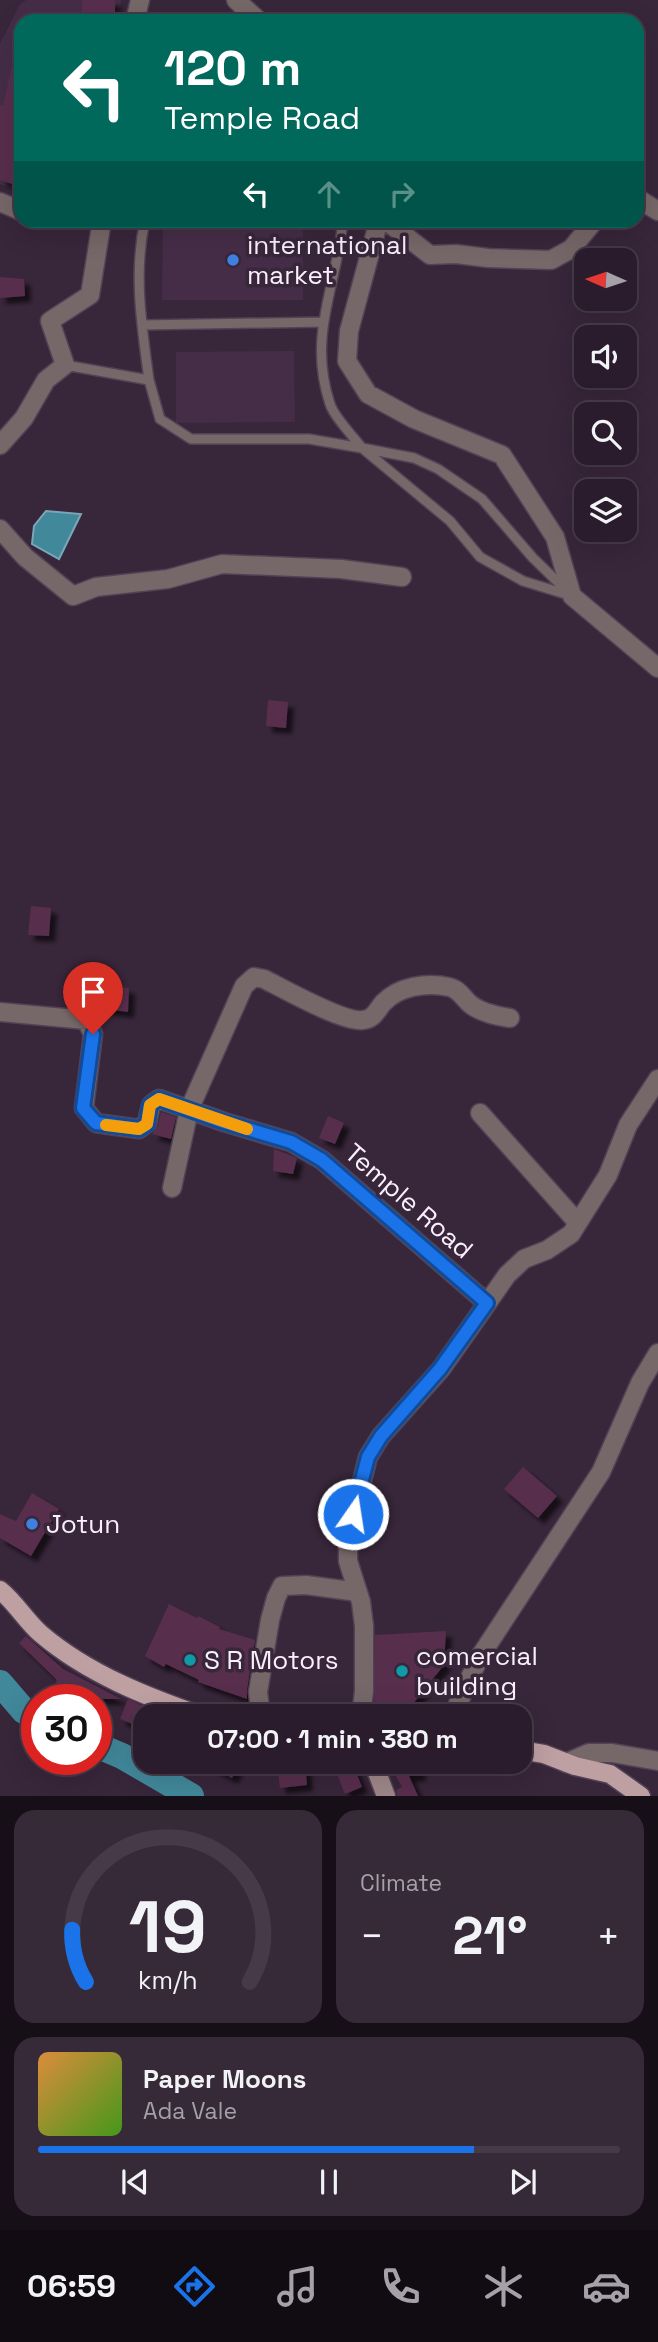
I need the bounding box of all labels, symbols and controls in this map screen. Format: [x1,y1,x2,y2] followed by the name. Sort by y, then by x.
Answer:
[164,37,301,99] text: 120 m
[49,42,140,133] icon: left
[164,98,360,138] text: Temple Road
[237,175,275,213] icon: left
[310,175,348,213] icon: ahead
[383,175,421,213] icon: right
[247,228,407,292] place label: international market
[574,248,637,312] north arrow
[574,248,637,542] map controls
[225,252,241,268] marker: international market
[574,325,637,388] button: sound
[574,402,637,465] button: search
[574,479,637,542] button: layers
[63,962,123,1034] pin
[74,973,112,1011] icon: arrive
[338,1136,480,1266] street label: Temple Road
[316,1477,390,1551] position arrow
[46,1507,120,1541] place label: Jotun
[24,1516,40,1532] marker: Jotun
[416,1639,538,1703] place label: comercial building
[204,1643,339,1677] place label: S R Motors
[182,1652,198,1668] marker: S R Motors
[394,1663,410,1679] marker: comercial building
[21,1684,112,1775] speed limit sign: 30
[207,1722,458,1756] text: 07:00 · 1 min · 380 m
[360,1868,442,1898] text: Climate
[129,1881,207,1974] text: 19
[453,1903,527,1969] text: 21°
[360,1912,384,1960] text: −
[596,1912,620,1960] text: +
[138,1964,198,1996] text: km/h
[143,2062,306,2096] text: Paper Moons
[143,2096,237,2126] text: Ada Vale
[116,2163,154,2201] icon: previous
[310,2163,348,2201] icon: pause
[504,2163,542,2201] icon: next
[170,2262,219,2311] icon: directions
[273,2262,322,2311] icon: music
[376,2262,425,2311] icon: phone
[479,2262,528,2311] icon: climate
[582,2262,631,2311] icon: car
[27,2266,116,2306] text: 06:59

